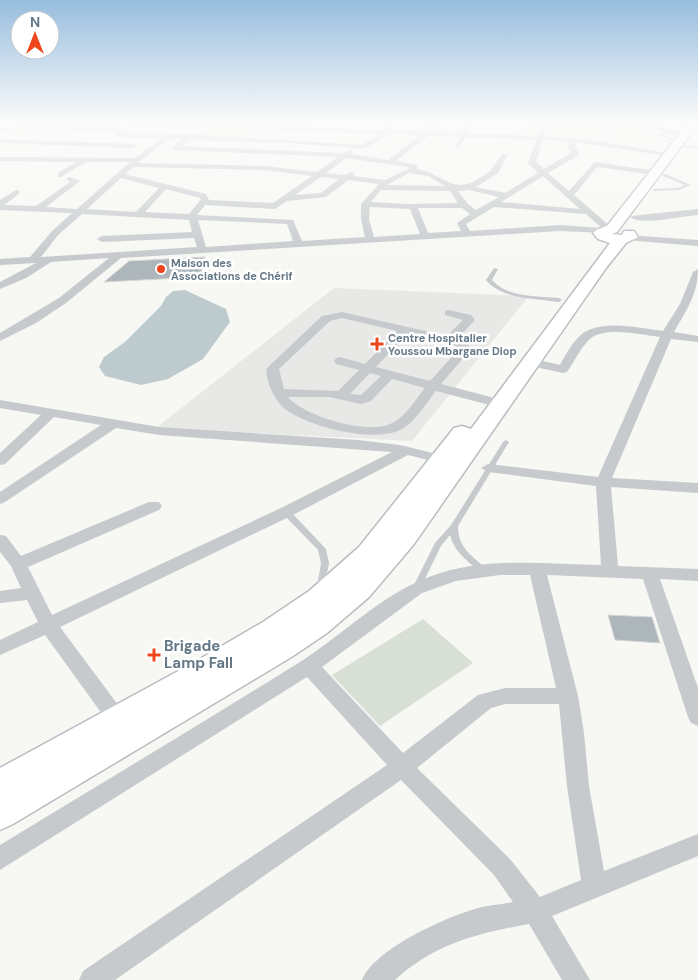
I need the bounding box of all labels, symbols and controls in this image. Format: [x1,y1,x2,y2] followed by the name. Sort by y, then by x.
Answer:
[10,10,60,60] north arrow
[30,13,40,31] text: N
[171,256,293,283] place label: Maison des Associations de Chérif
[155,263,167,275] marker: Maison des Associations de Chérif
[388,331,517,358] place label: Centre Hospitalier Youssou Mbargane Diop
[370,337,384,351] marker: Centre Hospitalier Youssou Mbargane Diop
[164,636,233,673] place label: Brigade Lamp Fall
[148,649,160,661] marker: Brigade Lamp Fall

